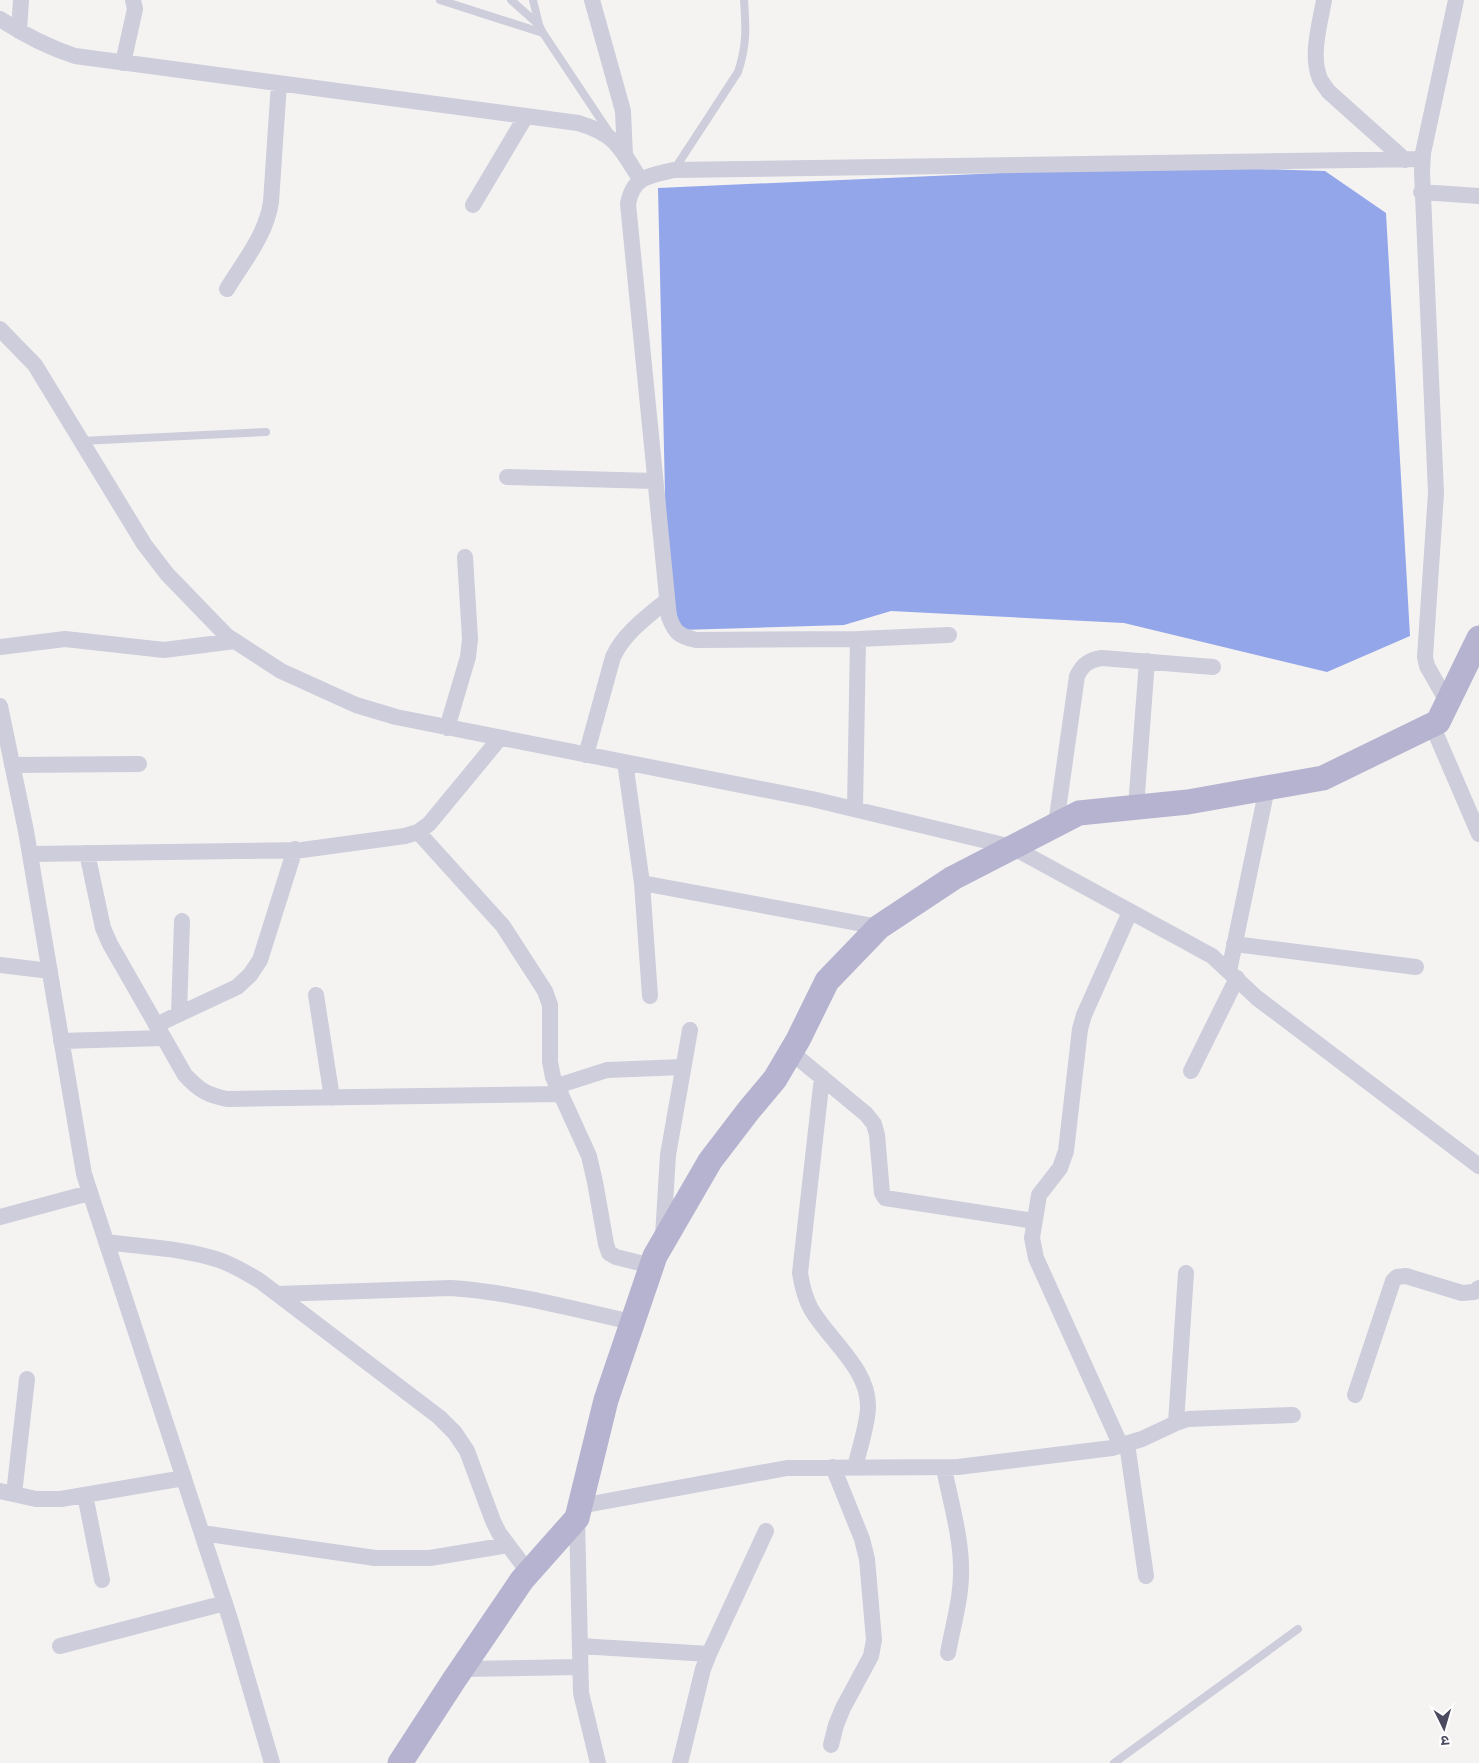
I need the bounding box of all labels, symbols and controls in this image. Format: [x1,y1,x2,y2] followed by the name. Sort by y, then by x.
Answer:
[1419,1703,1469,1753] north arrow
[1439,1732,1450,1750] text: उ

